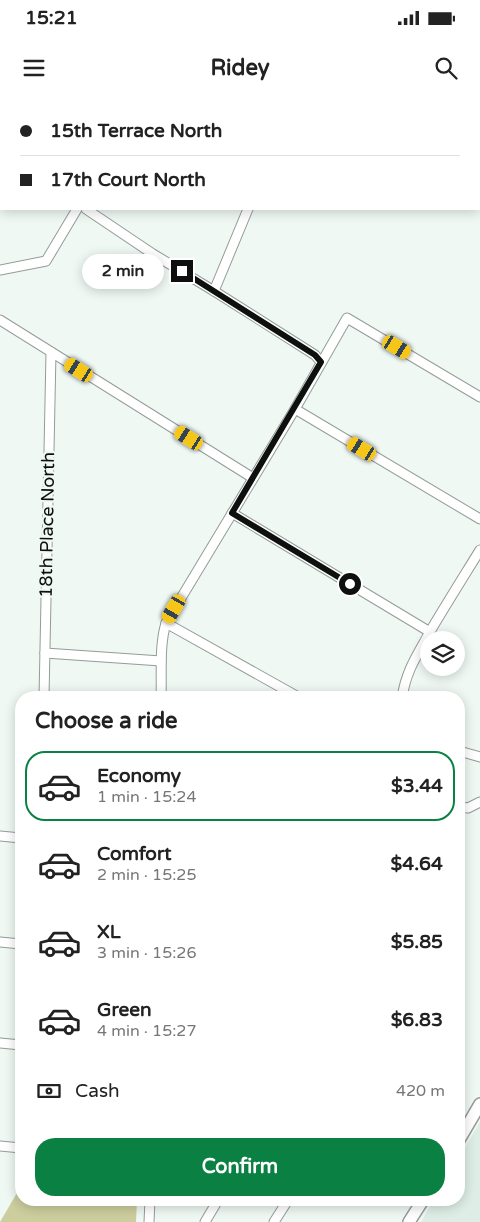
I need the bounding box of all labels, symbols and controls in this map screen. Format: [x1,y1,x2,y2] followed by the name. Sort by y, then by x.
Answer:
[25,7,78,29] text: 15:21
[20,54,48,82] icon: menu
[432,54,460,82] icon: search
[210,55,270,81] text: Ridey
[50,120,222,142] text: 15th Terrace North
[50,169,206,191] text: 17th Court North
[82,254,164,288] callout: 2 min
[171,260,193,282] route end
[102,261,144,281] text: 2 min
[380,333,413,361] car
[62,356,95,384] car
[172,424,205,452] car
[345,435,378,463] car
[35,452,59,598] street label: 18th Place North
[339,573,361,595] route start
[160,592,187,626] car
[420,631,465,676] map controls
[420,631,465,676] button: layers
[35,708,178,734] text: Choose a ride
[37,764,82,809] icon: car
[97,765,181,787] text: Economy
[391,775,443,797] text: $3.44
[97,787,196,807] text: 1 min · 15:24
[37,842,82,887] icon: car
[97,843,171,865] text: Comfort
[391,853,443,875] text: $4.64
[97,865,196,885] text: 2 min · 15:25
[37,920,82,965] icon: car
[97,921,121,943] text: XL
[391,931,443,953] text: $5.85
[97,943,196,963] text: 3 min · 15:26
[37,998,82,1043] icon: car
[97,999,151,1021] text: Green
[391,1009,443,1031] text: $6.83
[97,1021,196,1041] text: 4 min · 15:27
[35,1077,63,1105] icon: cash
[75,1080,120,1102] text: Cash
[396,1081,445,1101] text: 420 m
[35,1138,445,1196] button: Confirm

